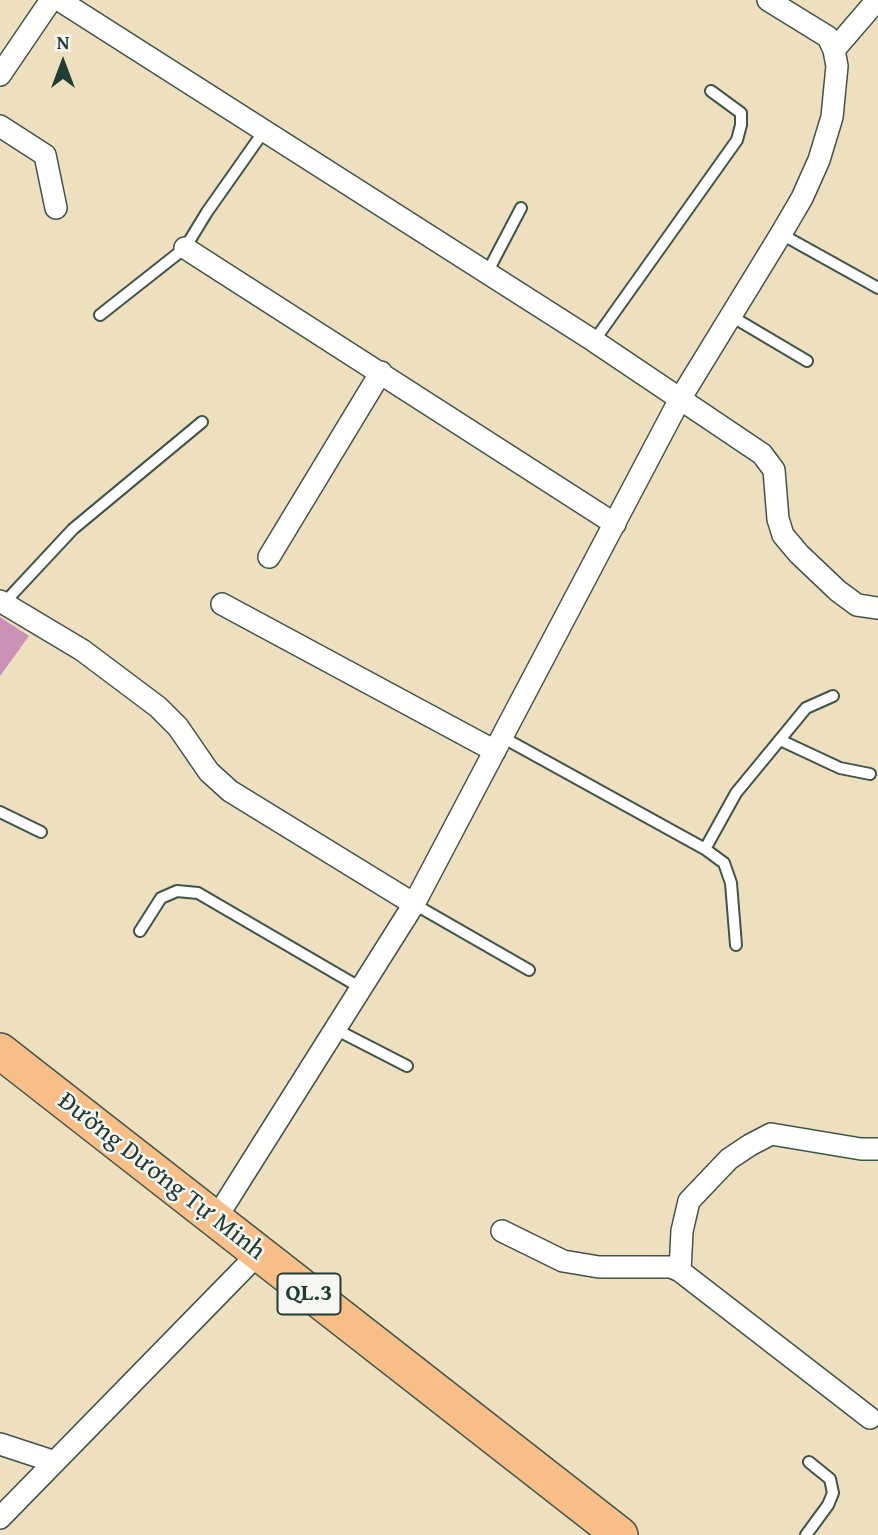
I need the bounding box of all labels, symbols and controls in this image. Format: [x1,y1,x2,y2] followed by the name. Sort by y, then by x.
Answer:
[28,28,98,98] north arrow
[57,28,69,56] text: N
[51,1086,271,1268] street label: Đường Dương Tự Minh
[278,1274,340,1314] road number: QL.3

